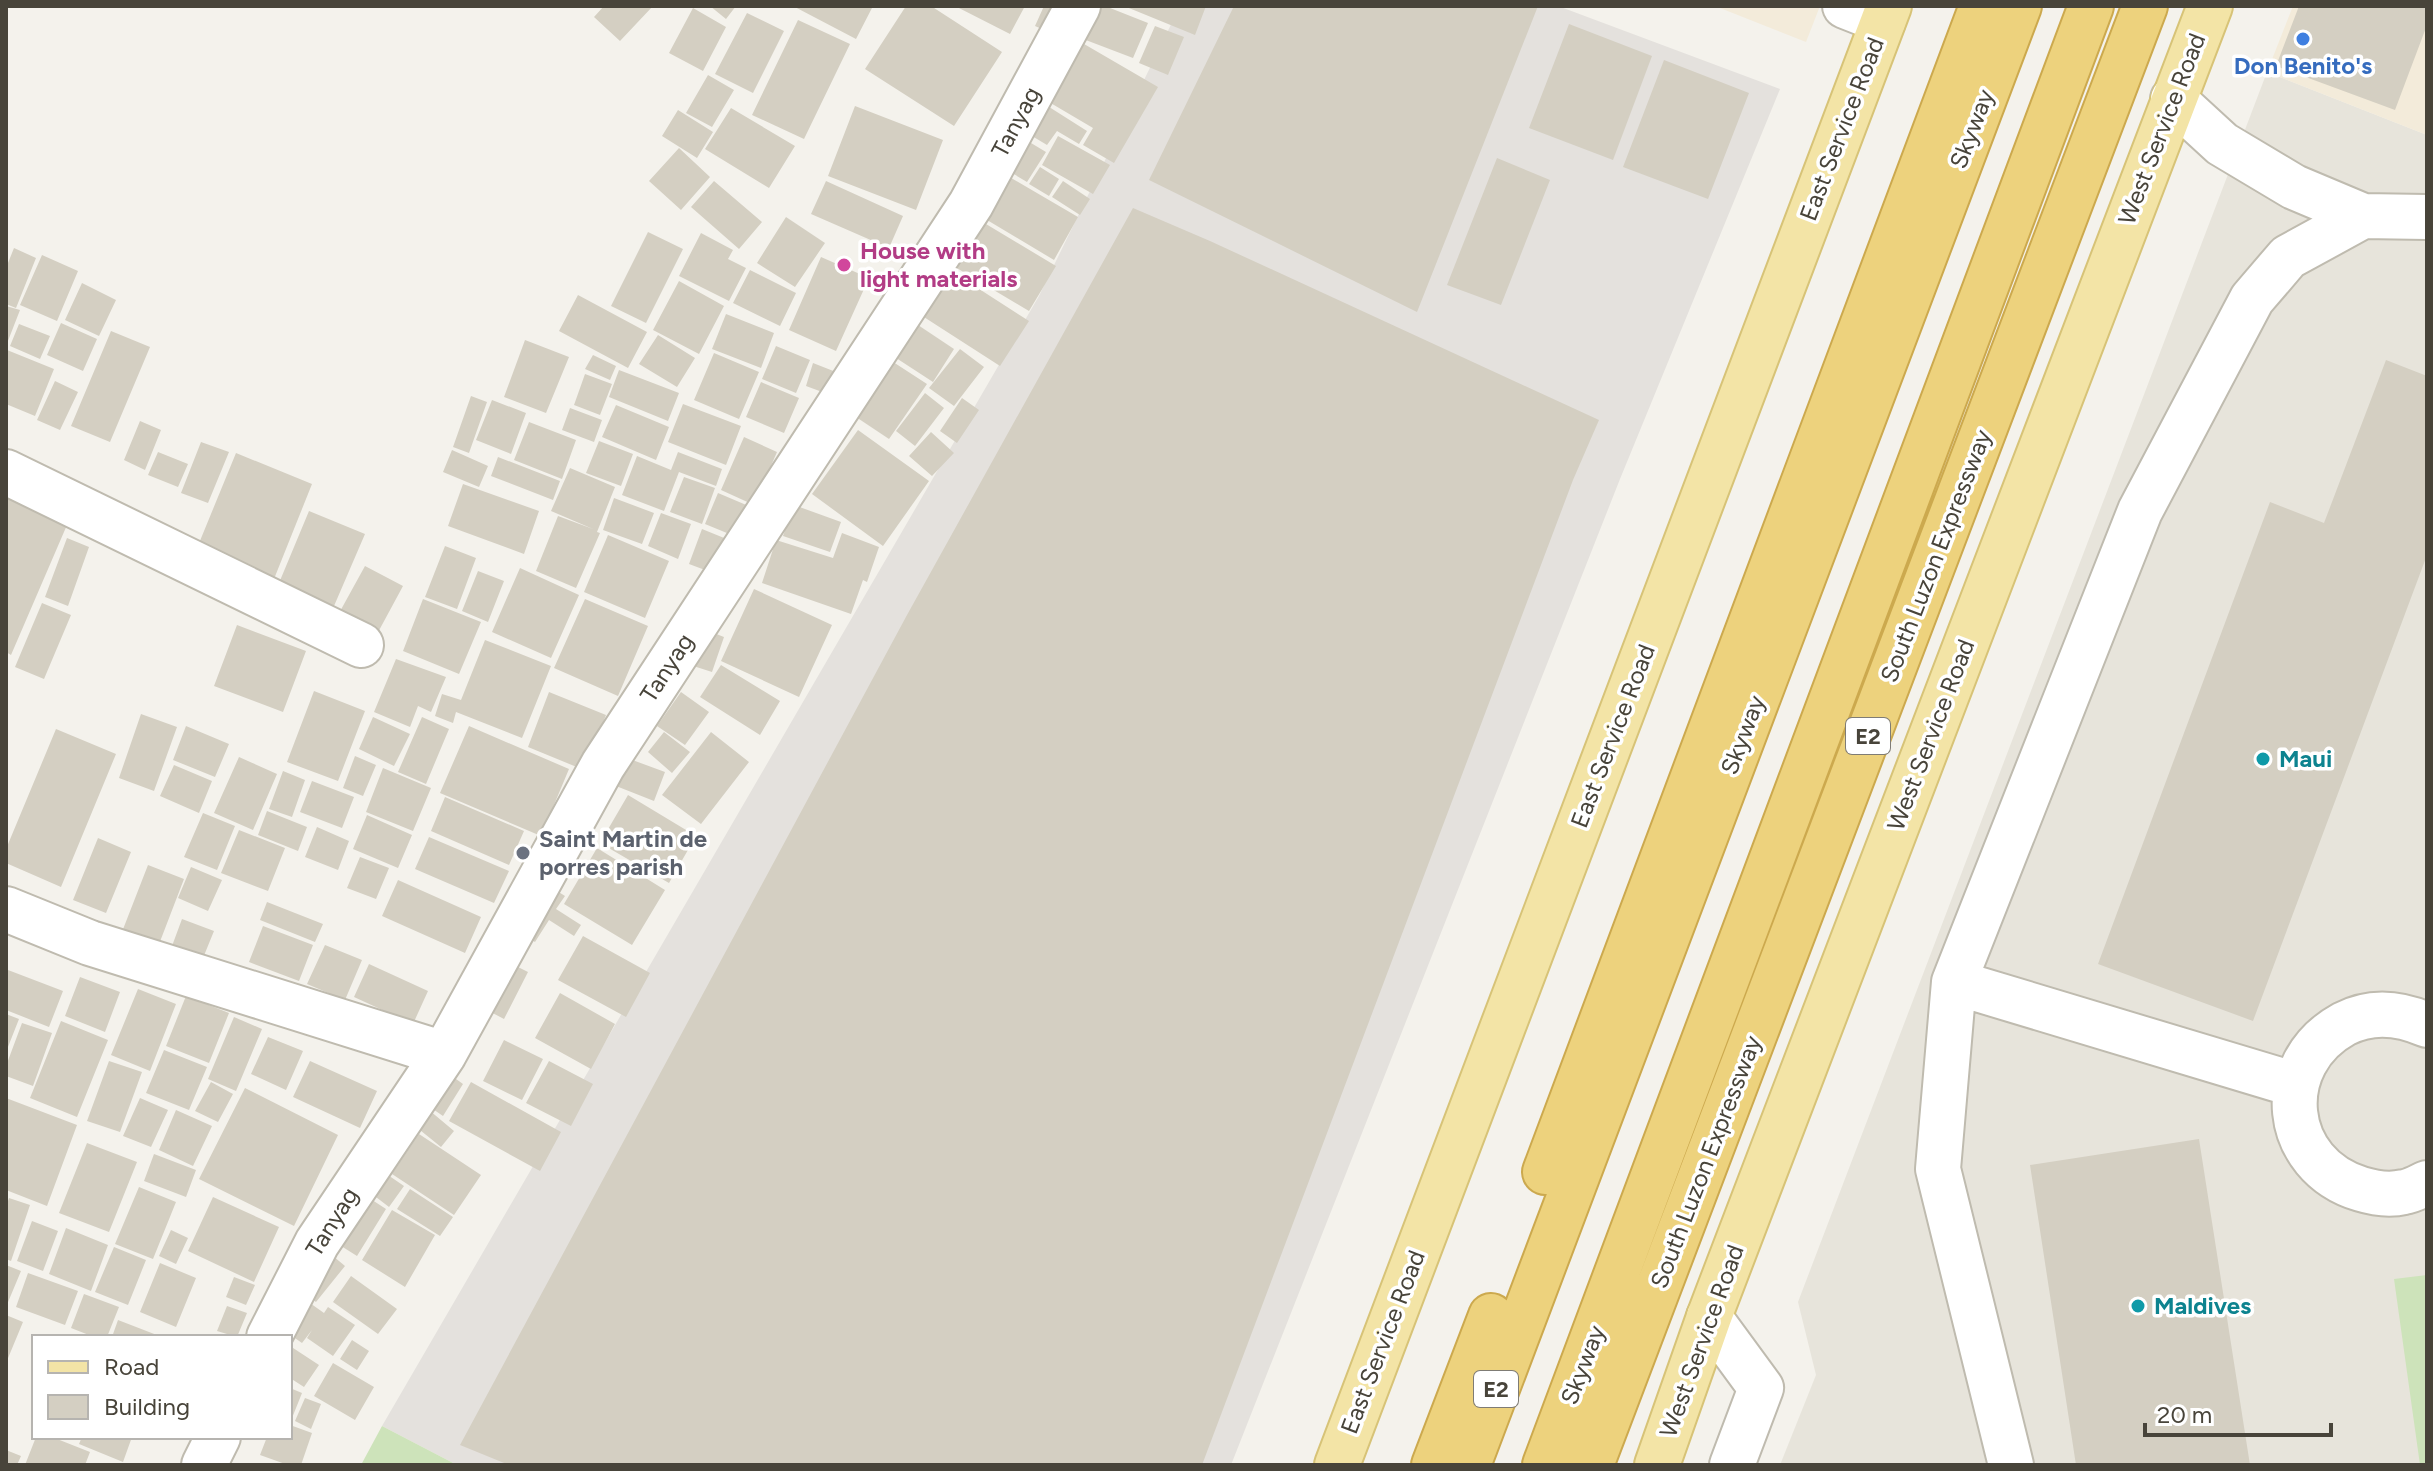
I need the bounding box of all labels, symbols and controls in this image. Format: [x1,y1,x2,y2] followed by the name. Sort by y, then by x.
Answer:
[2112,29,2211,229] street label: West Service Road
[2294,30,2312,48] marker: Don Benito's
[1793,33,1890,225] street label: East Service Road
[2234,51,2372,80] place label: Don Benito's
[985,81,1046,162] street label: Tanyag
[1943,85,2000,172] street label: Skyway
[860,236,1017,293] place label: House with light materials
[835,256,853,274] marker: House with light materials
[1874,425,1997,686] street label: South Luzon Expressway
[634,628,699,707] street label: Tanyag
[1881,635,1980,835] street label: West Service Road
[1564,640,1661,832] street label: East Service Road
[1714,691,1771,778] street label: Skyway
[1846,718,1890,754] road number: E2
[2279,744,2332,773] place label: Maui
[2254,750,2272,768] marker: Maui
[539,824,707,881] place label: Saint Martin de porres parish
[514,844,532,862] marker: Saint Martin de porres parish
[1644,1031,1767,1292] street label: South Luzon Expressway
[299,1182,364,1262] street label: Tanyag
[1653,1241,1750,1441] street label: West Service Road
[1334,1246,1431,1438] street label: East Service Road
[2154,1291,2251,1320] place label: Maldives
[2129,1297,2147,1315] marker: Maldives
[1554,1321,1611,1408] street label: Skyway
[32,1335,292,1439] legend
[104,1352,159,1381] text: Road
[1474,1371,1518,1407] road number: E2
[2145,1387,2331,1437] scale bar
[104,1392,190,1421] text: Building
[2157,1400,2212,1429] text: 20 m

